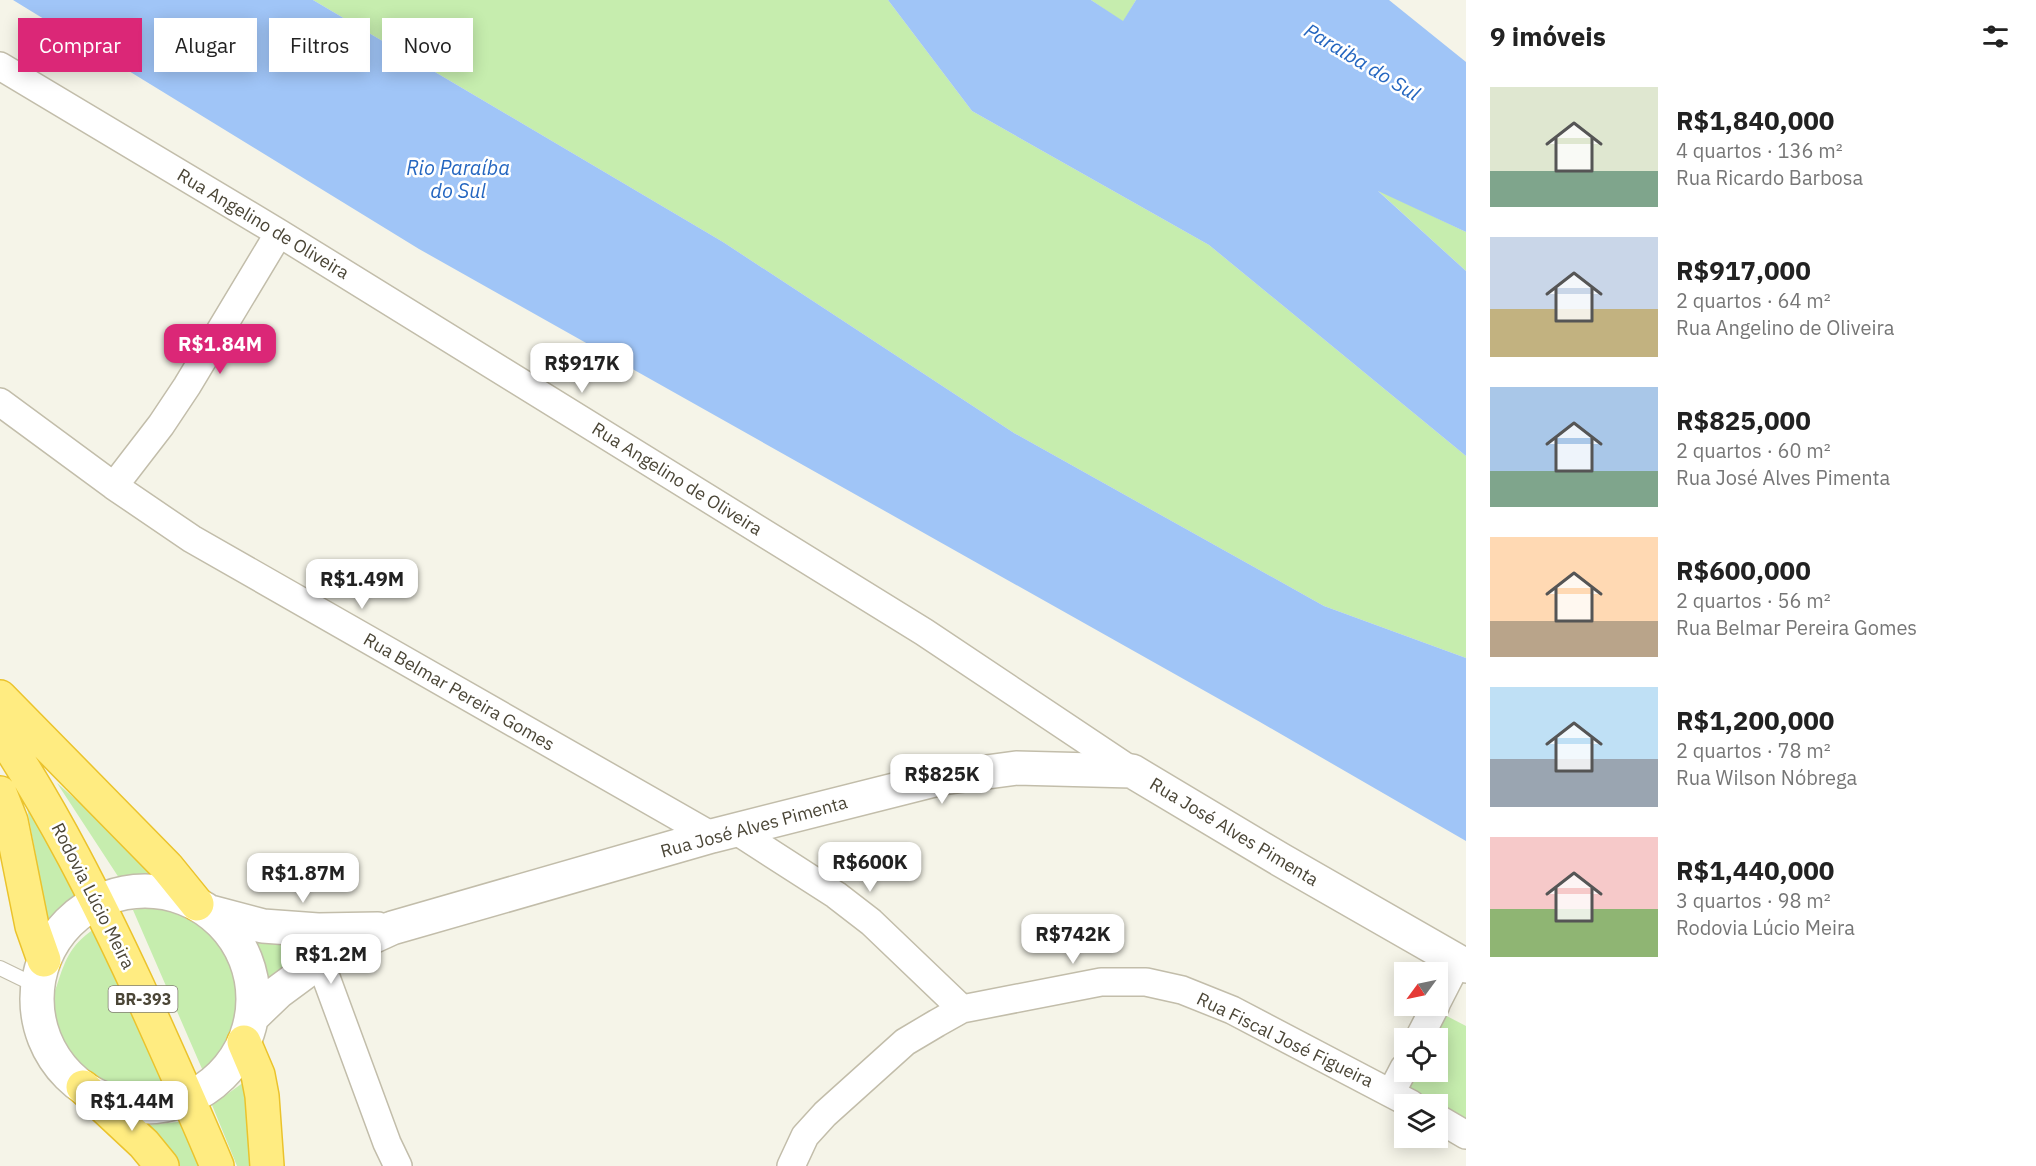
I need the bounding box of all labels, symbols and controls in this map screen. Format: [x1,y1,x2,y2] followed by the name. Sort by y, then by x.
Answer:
[1299,16,1426,107] water label: Paraiba do Sul
[18,18,142,72] chip: Comprar
[154,18,257,72] chip: Alugar
[269,18,370,72] chip: Filtros
[382,18,473,72] chip: Novo
[1490,19,1606,53] text: 9 imóveis
[1979,20,2012,53] icon: filters
[1676,103,1834,137] text: R$1,840,000
[1538,111,1610,183] icon: home
[1676,137,1843,164] text: 4 quartos · 136 m²
[406,154,510,204] water label: Rio Paraíba do Sul
[173,163,354,284] street label: Rua Angelino de Oliveira
[1676,164,1863,191] text: Rua Ricardo Barbosa
[1676,253,1811,287] text: R$917,000
[1538,261,1610,333] icon: home
[1676,287,1831,314] text: 2 quartos · 64 m²
[1676,314,1894,341] text: Rua Angelino de Oliveira
[165,324,275,375] pin: R$1.84M
[178,330,262,357] text: R$1.84M
[533,343,631,394] pin: R$917K
[544,349,620,376] text: R$917K
[1676,403,1811,437] text: R$825,000
[1538,411,1610,483] icon: home
[588,417,767,541] street label: Rua Angelino de Oliveira
[1676,437,1831,464] text: 2 quartos · 60 m²
[1676,464,1890,491] text: Rua José Alves Pimenta
[1676,553,1811,587] text: R$600,000
[307,559,417,610] pin: R$1.49M
[1538,561,1610,633] icon: home
[320,565,404,592] text: R$1.49M
[1676,587,1831,614] text: 2 quartos · 56 m²
[1676,614,1917,641] text: Rua Belmar Pereira Gomes
[360,627,559,756] street label: Rua Belmar Pereira Gomes
[1676,703,1834,737] text: R$1,200,000
[1538,711,1610,783] icon: home
[1676,737,1831,764] text: 2 quartos · 78 m²
[893,754,991,805] pin: R$825K
[904,760,980,787] text: R$825K
[1676,764,1857,791] text: Rua Wilson Nóbrega
[1146,772,1323,891] street label: Rua José Alves Pimenta
[658,790,850,863] street label: Rua José Alves Pimenta
[47,819,140,973] street label: Rodovia Lúcio Meira
[821,842,919,893] pin: R$600K
[832,848,908,875] text: R$600K
[248,853,358,904] pin: R$1.87M
[1676,853,1834,887] text: R$1,440,000
[261,859,345,886] text: R$1.87M
[1538,861,1610,933] icon: home
[1676,887,1831,914] text: 3 quartos · 98 m²
[1024,914,1122,965] pin: R$742K
[1676,914,1855,941] text: Rodovia Lúcio Meira
[1035,920,1111,947] text: R$742K
[282,934,380,985] pin: R$1.2M
[295,940,367,967] text: R$1.2M
[1394,962,1448,1016] north arrow
[1394,962,1448,1148] map controls
[108,986,178,1012] road number: BR-393
[1193,987,1378,1092] street label: Rua Fiscal José Figueira
[1394,1028,1448,1082] button: locate
[77,1081,187,1132] pin: R$1.44M
[90,1087,174,1114] text: R$1.44M
[1394,1094,1448,1148] button: layers

